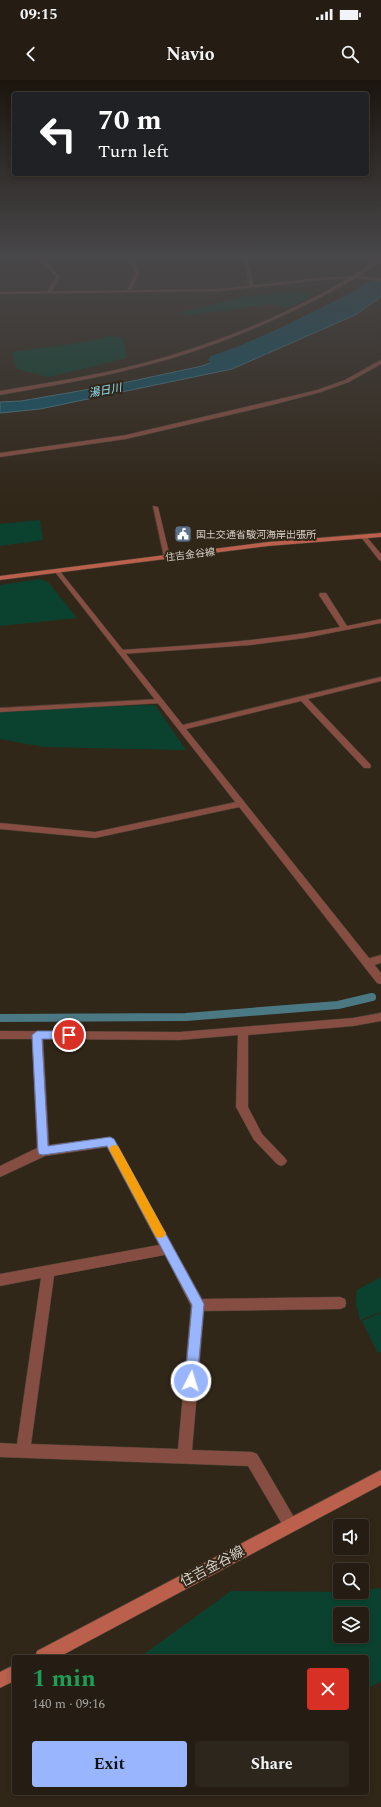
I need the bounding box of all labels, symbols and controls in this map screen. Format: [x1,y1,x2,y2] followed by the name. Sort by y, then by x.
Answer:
[20,3,58,26] text: 09:15
[166,41,215,68] text: Navio
[20,43,42,65] icon: back
[339,43,361,65] icon: search
[98,99,162,142] text: 70 m
[32,108,84,160] icon: left
[98,138,169,165] text: Turn left
[87,379,124,402] water label: 湯日川
[173,524,193,544] public building icon: 国土交通省駿河海岸出張所
[196,527,316,543] place label: 国土交通省駿河海岸出張所
[164,544,216,566] street label: 住吉金谷線
[52,1018,86,1052] pin
[58,1024,80,1046] icon: arrive
[170,1360,212,1402] position arrow
[333,1519,369,1643] map controls
[333,1519,369,1555] button: sound
[176,1541,248,1592] street label: 住吉金谷線
[333,1563,369,1599] button: search
[333,1607,369,1643] button: layers
[32,1661,96,1697] text: 1 min
[307,1668,349,1710] button: close
[32,1694,105,1714] text: 140 m · 09:16
[32,1741,187,1787] button: Exit
[195,1741,349,1787] button: Share

